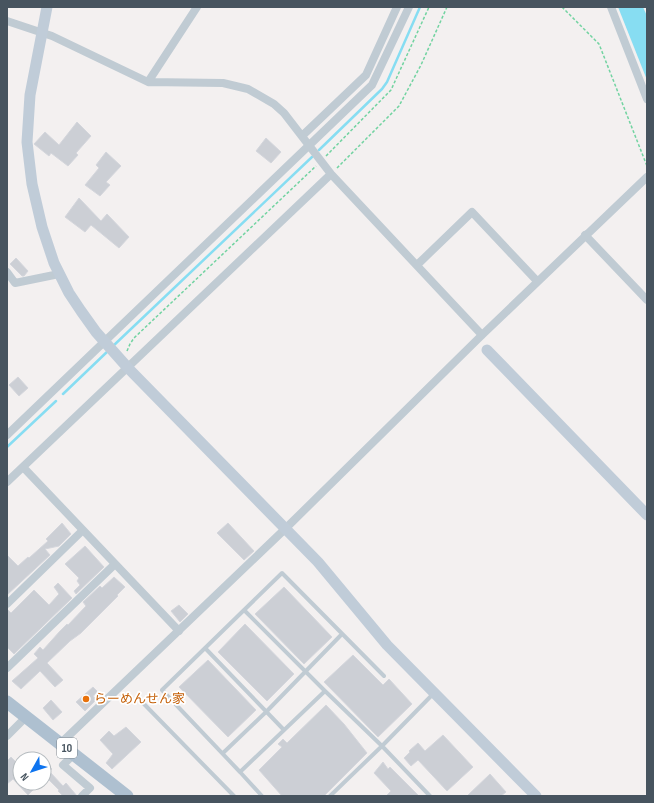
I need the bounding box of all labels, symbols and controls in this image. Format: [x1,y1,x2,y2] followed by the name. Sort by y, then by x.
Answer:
[94,691,185,707] place label: らーめんせん家
[81,694,91,704] marker: らーめんせん家
[57,738,77,758] road number: 10
[12,751,52,791] north arrow
[18,771,32,783] text: N

